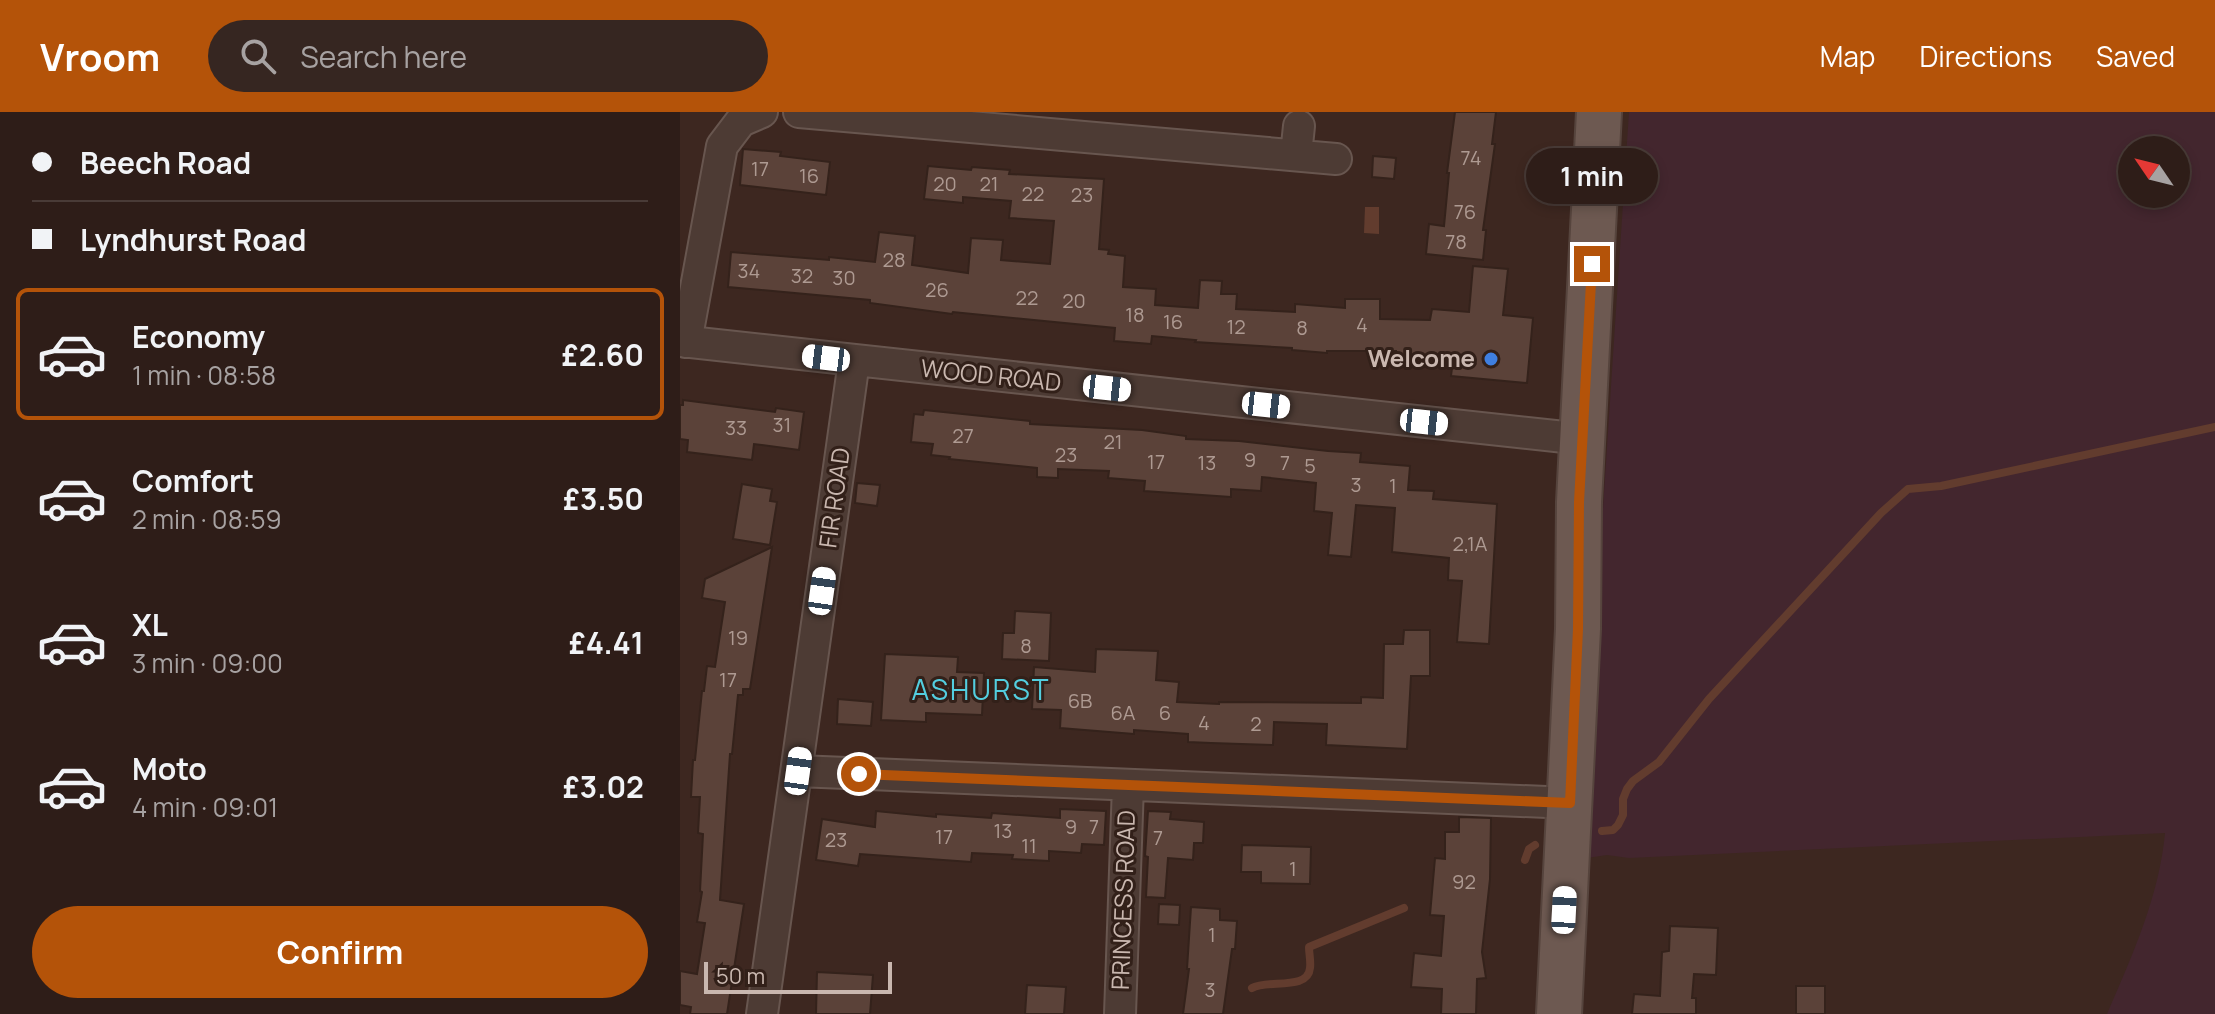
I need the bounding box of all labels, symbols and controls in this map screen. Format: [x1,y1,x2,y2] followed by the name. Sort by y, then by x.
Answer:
[208,20,768,92] search box
[40,30,160,82] text: Vroom
[236,34,280,78] icon: search
[300,36,467,77] text: Search here
[1820,37,1875,75] text: Map
[1919,37,2052,75] text: Directions
[2096,37,2175,75] text: Saved
[2118,136,2190,208] north arrow
[2118,136,2190,208] map controls
[80,142,251,183] text: Beech Road
[1460,144,1482,171] house number: 74
[1526,148,1658,204] callout: 1 min
[751,155,769,182] house number: 17
[1560,158,1624,194] text: 1 min
[799,162,819,189] house number: 16
[933,170,957,197] house number: 20
[979,170,999,197] house number: 21
[1022,180,1044,207] house number: 22
[1071,181,1093,208] house number: 23
[1454,198,1476,225] house number: 76
[80,219,307,260] text: Lyndhurst Road
[1445,228,1467,255] house number: 78
[882,246,906,273] house number: 28
[1574,246,1610,282] route end
[738,257,760,284] house number: 34
[791,262,813,289] house number: 32
[832,264,856,291] house number: 30
[925,276,949,303] house number: 26
[1016,284,1038,311] house number: 22
[1062,287,1086,314] house number: 20
[1125,301,1145,328] house number: 18
[1163,308,1183,335] house number: 16
[1356,311,1368,338] house number: 4
[1226,313,1246,340] house number: 12
[1296,314,1308,341] house number: 8
[132,316,265,357] text: Economy
[36,318,108,390] icon: car
[562,334,644,375] text: £2.60
[1368,341,1475,374] place label: Welcome
[801,343,851,373] car
[1482,350,1500,368] marker: Welcome
[919,351,1063,398] street label: WOOD ROAD
[132,357,276,393] text: 1 min · 08:58
[1082,374,1132,402] car
[1241,391,1291,419] car
[1399,408,1449,436] car
[773,411,791,438] house number: 31
[725,414,747,441] house number: 33
[952,422,974,449] house number: 27
[1103,428,1123,455] house number: 21
[1055,441,1077,468] house number: 23
[810,446,857,550] street label: FIR ROAD
[1244,446,1256,473] house number: 9
[1147,448,1165,475] house number: 17
[1198,449,1216,476] house number: 13
[1280,449,1290,476] house number: 7
[1304,452,1316,479] house number: 5
[132,460,254,501] text: Comfort
[36,462,108,534] icon: car
[1350,471,1362,498] house number: 3
[1389,472,1397,499] house number: 1
[563,478,644,519] text: £3.50
[132,501,282,537] text: 2 min · 08:59
[1453,530,1488,557] house number: 2,1A
[807,566,837,616] car
[132,604,168,645] text: XL
[36,606,108,678] icon: car
[569,622,644,663] text: £4.41
[728,624,748,651] house number: 19
[1020,632,1032,659] house number: 8
[132,645,283,681] text: 3 min · 09:00
[719,666,737,693] house number: 17
[912,670,1050,708] district label: ASHURST
[1068,687,1092,714] house number: 6B
[1110,699,1136,726] house number: 6A
[1159,699,1171,726] house number: 6
[1198,709,1210,736] house number: 4
[1250,710,1262,737] house number: 2
[783,746,813,796] car
[132,748,207,789] text: Moto
[36,750,108,822] icon: car
[841,756,877,792] route start
[563,766,644,807] text: £3.02
[132,789,278,825] text: 4 min · 09:01
[1103,809,1142,990] street label: PRINCESS ROAD
[1065,813,1077,840] house number: 9
[1089,813,1099,840] house number: 7
[994,817,1012,844] house number: 13
[935,823,953,850] house number: 17
[1153,824,1163,851] house number: 7
[825,826,847,853] house number: 23
[1021,832,1037,859] house number: 11
[1289,855,1297,882] house number: 1
[1452,868,1476,895] house number: 92
[1551,885,1577,935] car
[32,906,648,998] button: Confirm
[1208,921,1216,948] house number: 1
[704,958,892,994] scale bar
[716,961,765,991] text: 50 m
[1204,976,1216,1003] house number: 3

